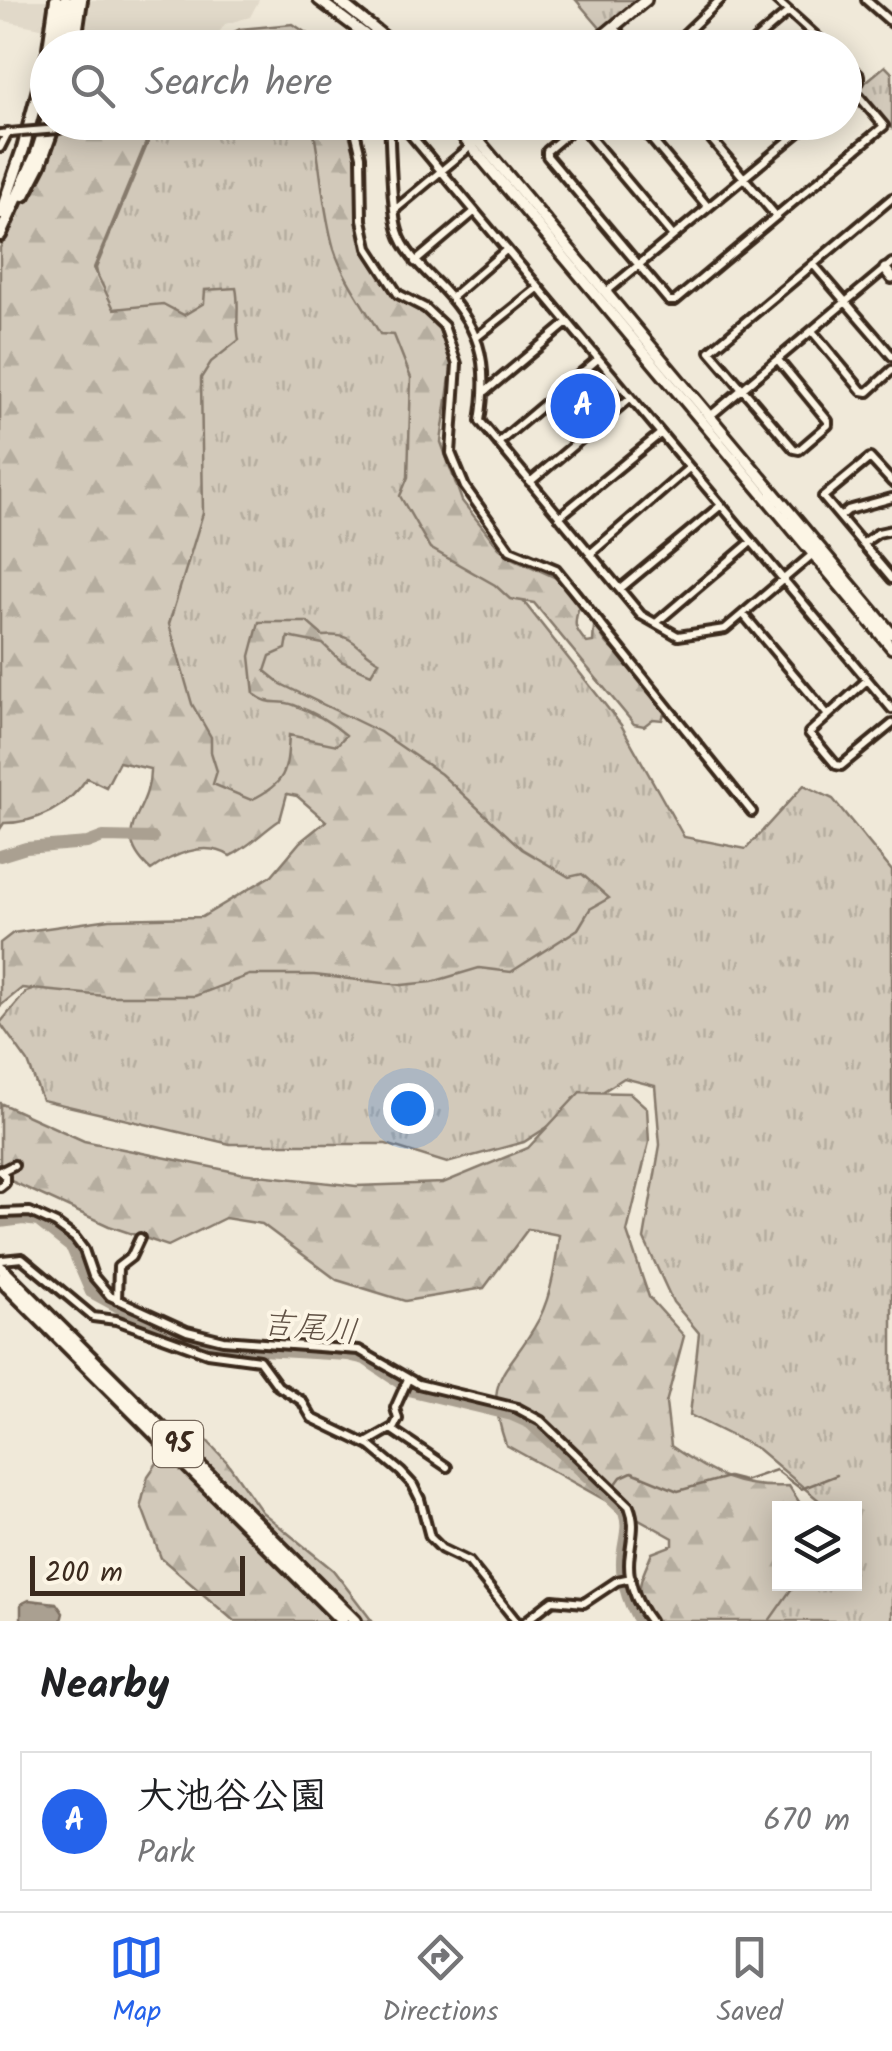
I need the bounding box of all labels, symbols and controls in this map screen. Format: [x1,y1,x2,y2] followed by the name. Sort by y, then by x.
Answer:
[30,30,862,140] search box
[145,55,332,115] text: Search here
[65,58,120,113] icon: search
[550,368,616,444] pin: A
[383,1083,434,1134] your location
[260,1299,360,1359] water label: 吉尾川
[153,1421,203,1467] road number: 95
[772,1501,862,1591] map controls
[772,1501,862,1591] button: layers
[30,1551,245,1596] scale bar
[45,1551,123,1596] text: 200 m
[40,1653,169,1720] text: Nearby
[137,1768,327,1828] text: 大池谷公園
[64,1796,85,1847] text: A
[763,1796,850,1847] text: 670 m
[137,1828,195,1879] text: Park
[109,1930,164,2035] tab: Map
[382,1930,498,2035] tab: Directions
[717,1930,783,2035] tab: Saved

